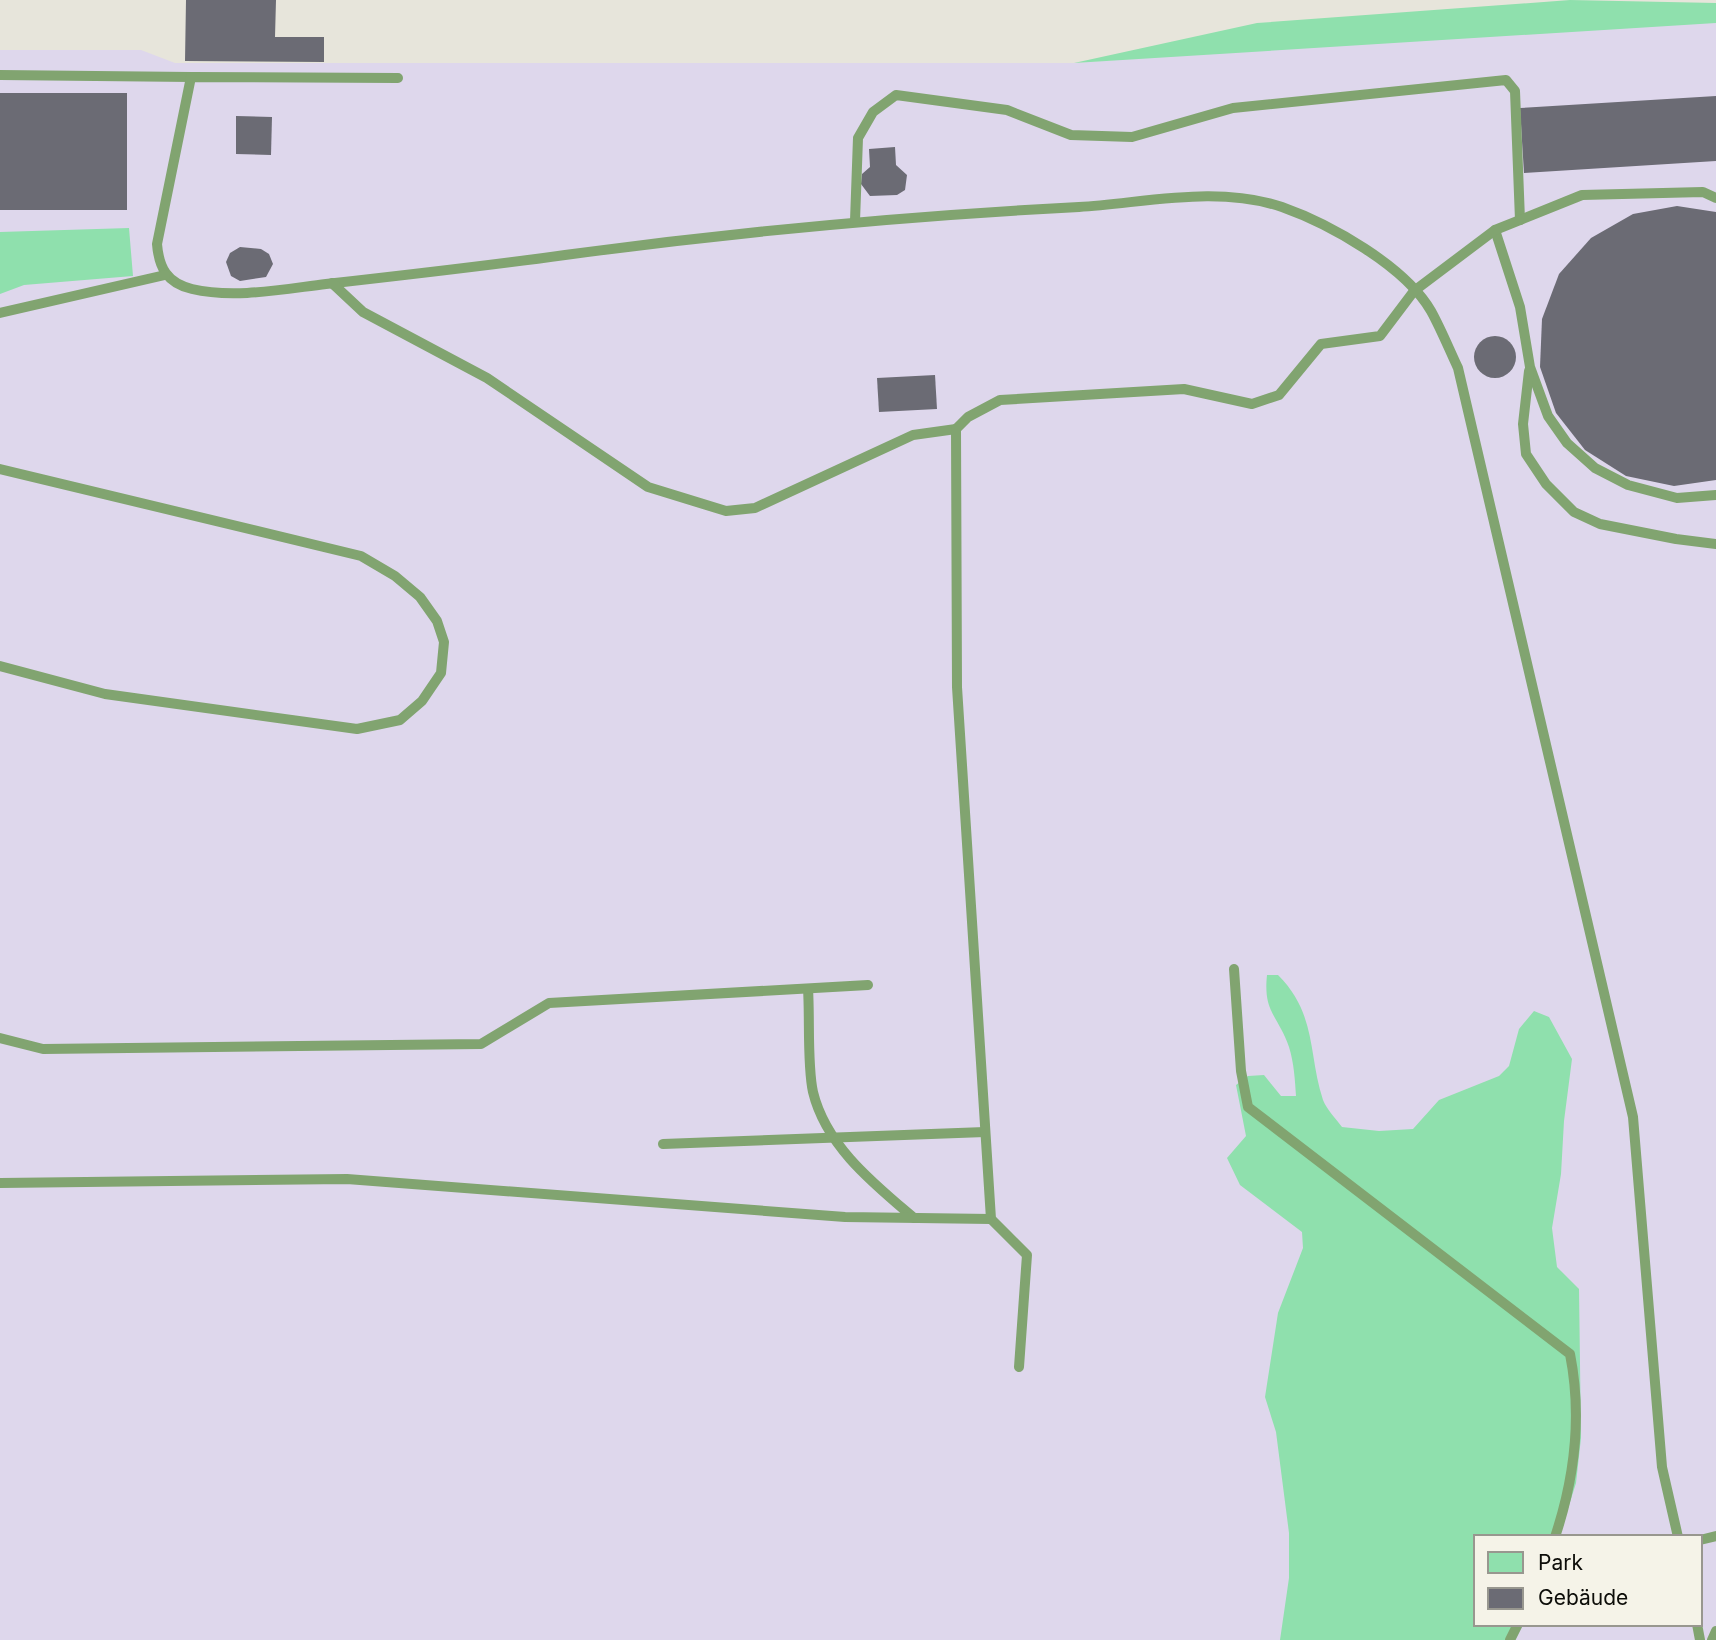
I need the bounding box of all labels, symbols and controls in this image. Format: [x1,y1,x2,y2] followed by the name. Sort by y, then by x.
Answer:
[1474,1535,1702,1626] legend
[1538,1550,1583,1575] text: Park
[1538,1585,1628,1610] text: Gebäude

